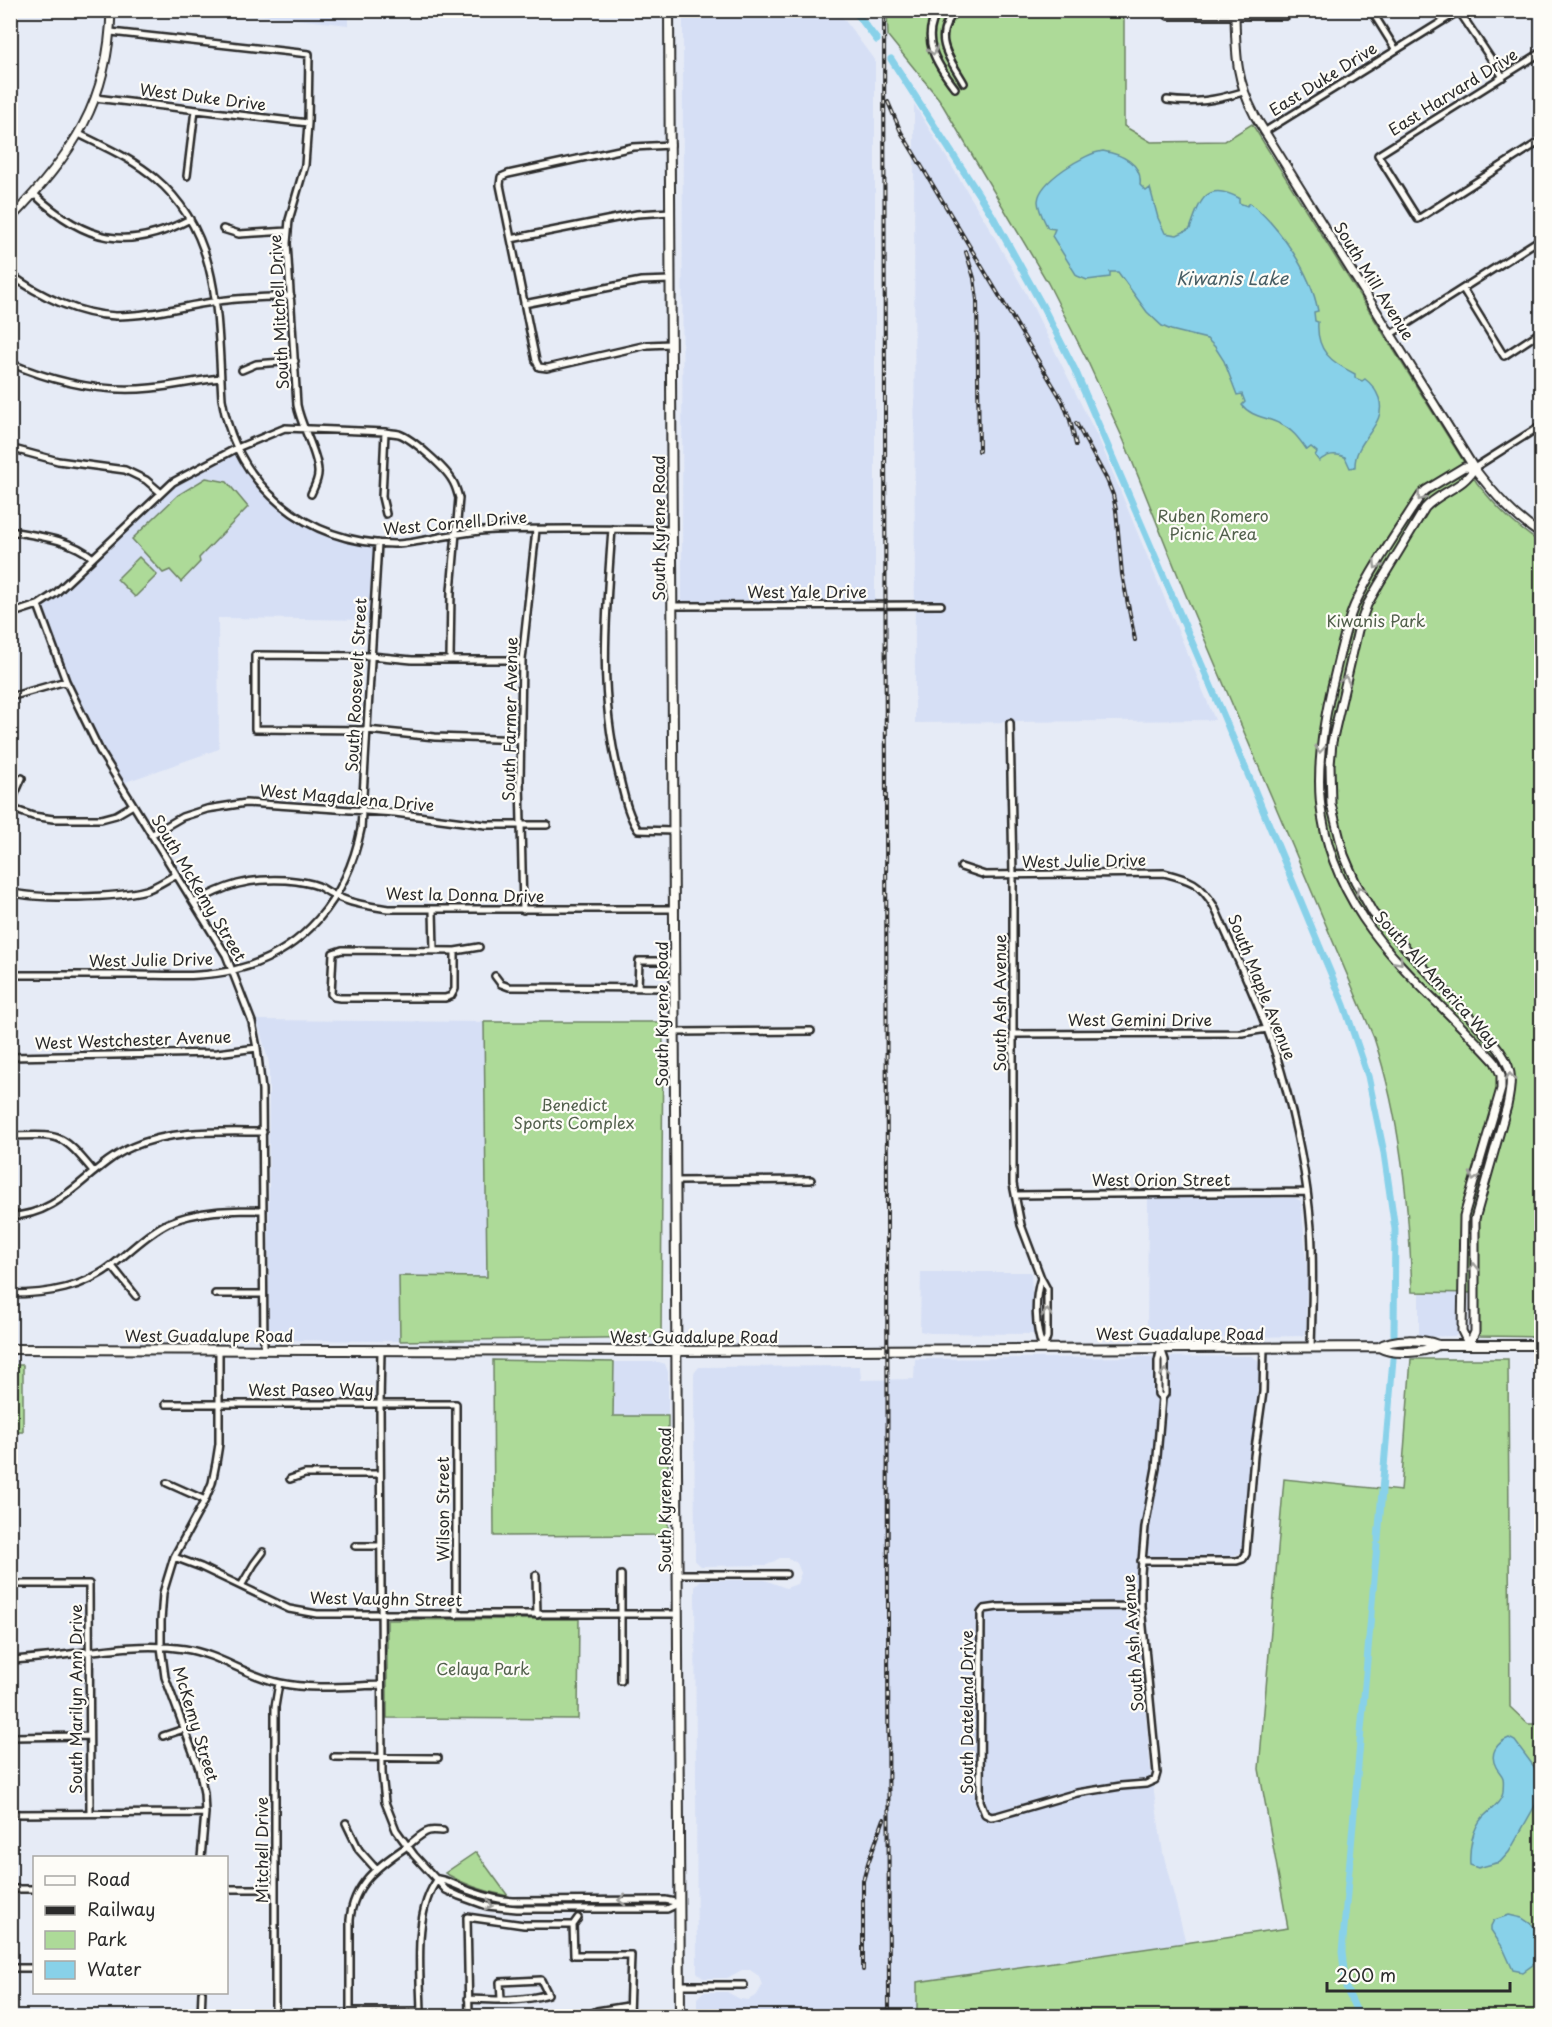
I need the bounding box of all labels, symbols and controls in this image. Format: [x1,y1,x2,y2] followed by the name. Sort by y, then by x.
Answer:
[1264,35,1381,121] street label: East Duke Drive
[1383,42,1522,141] street label: East Harvard Drive
[926,45,938,56] one-way arrow
[138,76,268,116] street label: West Duke Drive
[1329,217,1421,345] street label: South Mill Avenue
[262,234,294,390] street label: South Mitchell Drive
[1176,264,1290,291] water label: Kiwanis Lake
[646,455,670,601] street label: South Kyrene Road
[1417,491,1428,502] one-way arrow
[1157,503,1269,545] park label: Ruben Romero Picnic Area
[382,504,528,540] street label: West Cornell Drive
[1373,558,1384,569] one-way arrow
[747,579,867,603] street label: West Yale Drive
[338,597,372,773] street label: South Roosevelt Street
[1326,608,1426,632] park label: Kiwanis Park
[496,636,522,801] street label: South Farmer Avenue
[1338,676,1351,686] one-way arrow
[1314,745,1327,754] one-way arrow
[259,777,435,817] street label: West Magdalena Drive
[146,810,253,966] street label: South McKemy Street
[1022,847,1146,873] street label: West Julie Drive
[385,881,545,907] street label: West la Donna Drive
[1356,885,1367,896] one-way arrow
[1370,905,1506,1052] street label: South All America Way
[1223,910,1303,1063] street label: South Maple Avenue
[987,934,1011,1072] street label: South Ash Avenue
[649,941,673,1087] street label: South Kyrene Road
[89,946,213,972] street label: West Julie Drive
[1392,955,1403,965] one-way arrow
[1068,1007,1212,1031] street label: West Gemini Drive
[34,1024,232,1054] street label: West Westchester Avenue
[1504,1073,1517,1082] one-way arrow
[514,1092,634,1134] park label: Benedict Sports Complex
[1092,1167,1231,1191] street label: West Orion Street
[1469,1171,1481,1182] one-way arrow
[1468,1263,1480,1272] one-way arrow
[1041,1309,1053,1318] one-way arrow
[1096,1321,1264,1345] street label: West Guadalupe Road
[125,1323,293,1347] street label: West Guadalupe Road
[610,1324,778,1348] street label: West Guadalupe Road
[1159,1369,1171,1378] one-way arrow
[248,1377,374,1401] street label: West Paseo Way
[652,1427,676,1573] street label: South Kyrene Road
[430,1456,454,1561] street label: Wilson Street
[1115,1574,1149,1712] street label: South Ash Avenue
[310,1585,463,1611] street label: West Vaughn Street
[63,1604,87,1794] street label: South Marilyn Ann Drive
[954,1630,978,1794] street label: South Dateland Drive
[436,1656,530,1680] park label: Celaya Park
[168,1663,226,1785] street label: McKemy Street
[249,1797,273,1903] street label: Mitchell Drive
[33,1856,228,1994] legend
[87,1865,131,1892] text: Road
[617,1894,626,1906] one-way arrow
[87,1895,155,1922] text: Railway
[483,1898,493,1911] one-way arrow
[87,1925,127,1952] text: Park
[87,1955,142,1982] text: Water
[1327,1955,1510,1993] scale bar
[1336,1961,1396,1988] text: 200 m

